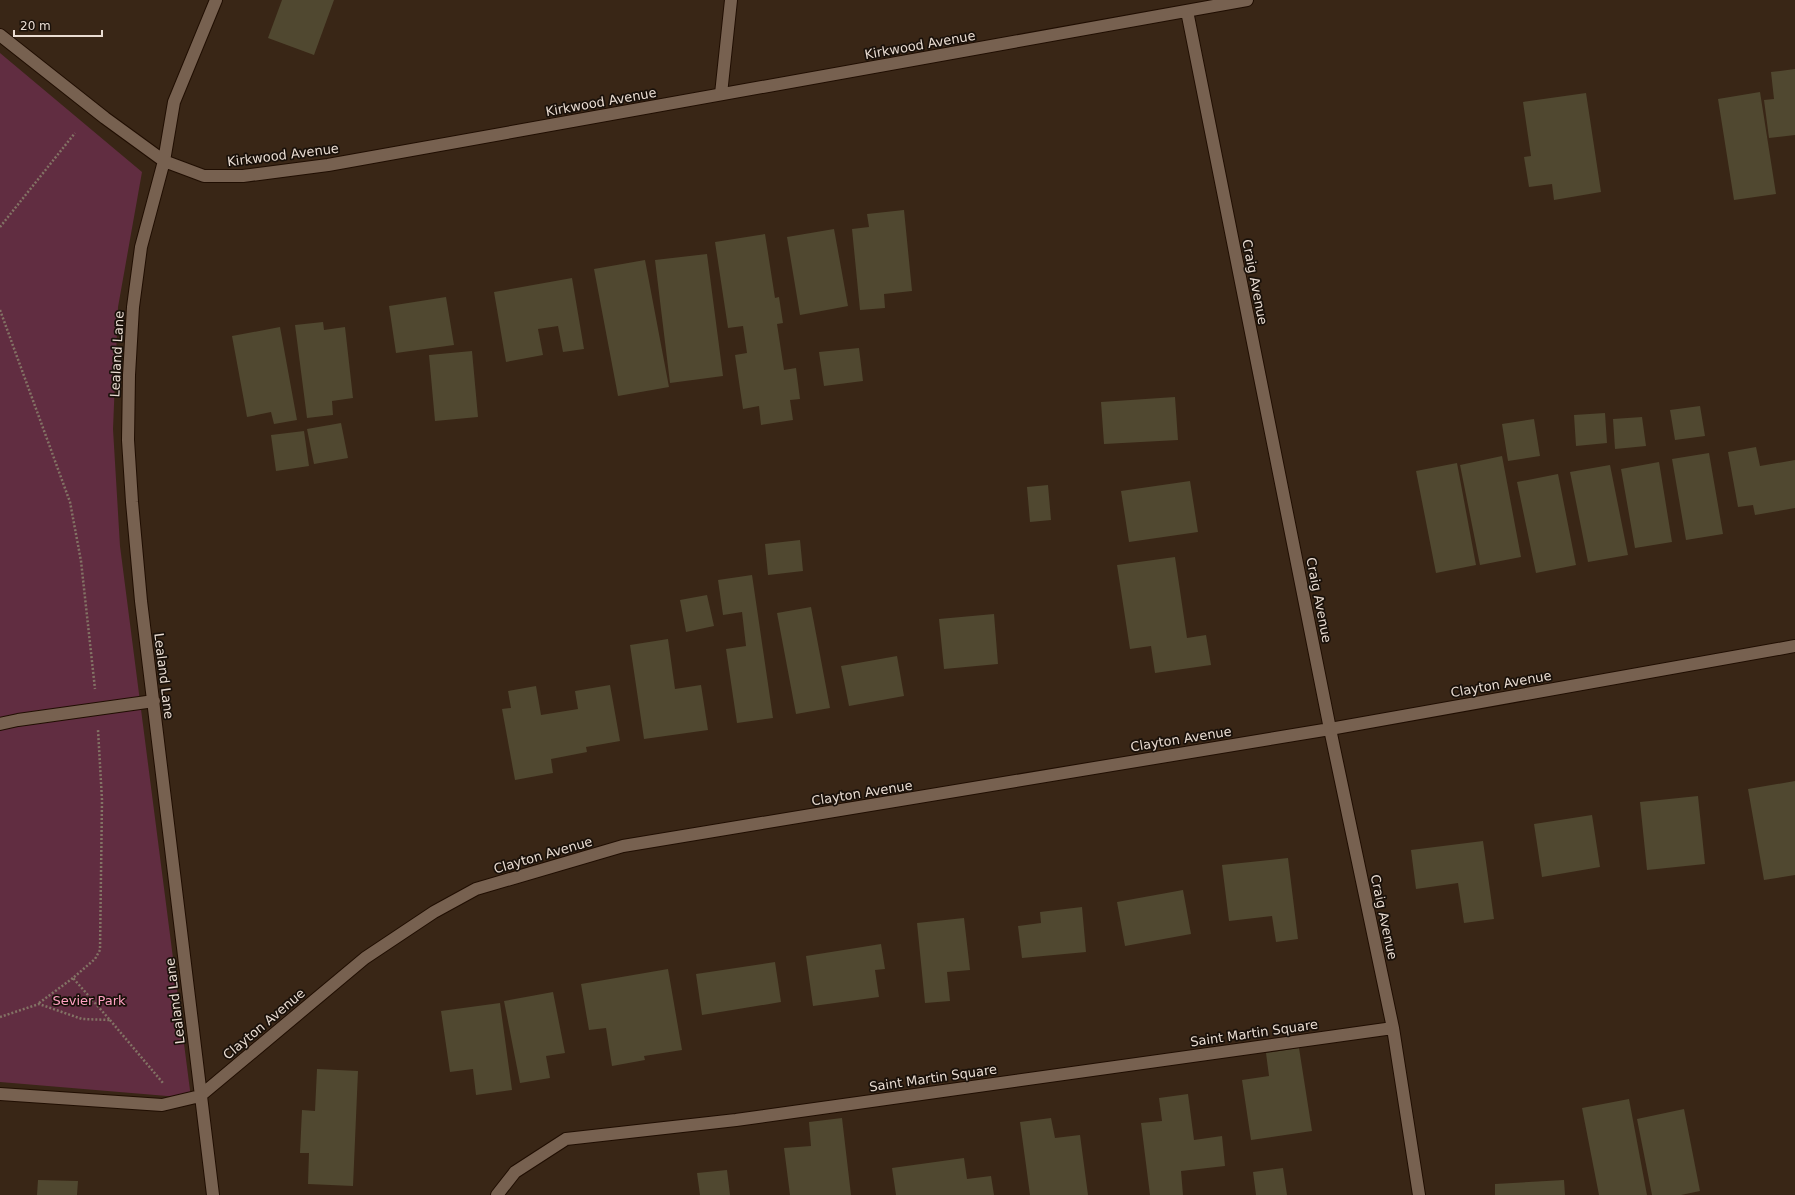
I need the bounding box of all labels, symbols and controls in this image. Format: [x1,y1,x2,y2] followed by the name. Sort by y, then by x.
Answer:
[14,12,102,38] scale bar
[20,19,51,33] text: 20 m
[863,28,977,62] street label: Kirkwood Avenue
[544,85,658,119] street label: Kirkwood Avenue
[226,141,340,169] street label: Kirkwood Avenue
[1239,238,1271,326] street label: Craig Avenue
[107,310,127,398] street label: Lealand Lane
[1303,556,1335,644] street label: Craig Avenue
[151,632,177,720] street label: Lealand Lane
[1449,668,1553,700] street label: Clayton Avenue
[1129,724,1233,754] street label: Clayton Avenue
[810,778,914,808] street label: Clayton Avenue
[492,834,594,876] street label: Clayton Avenue
[1368,873,1400,961] street label: Craig Avenue
[162,957,188,1045] street label: Lealand Lane
[220,985,308,1063] street label: Clayton Avenue
[52,993,126,1008] park label: Sevier Park
[1189,1017,1319,1049] street label: Saint Martin Square
[868,1062,998,1094] street label: Saint Martin Square

